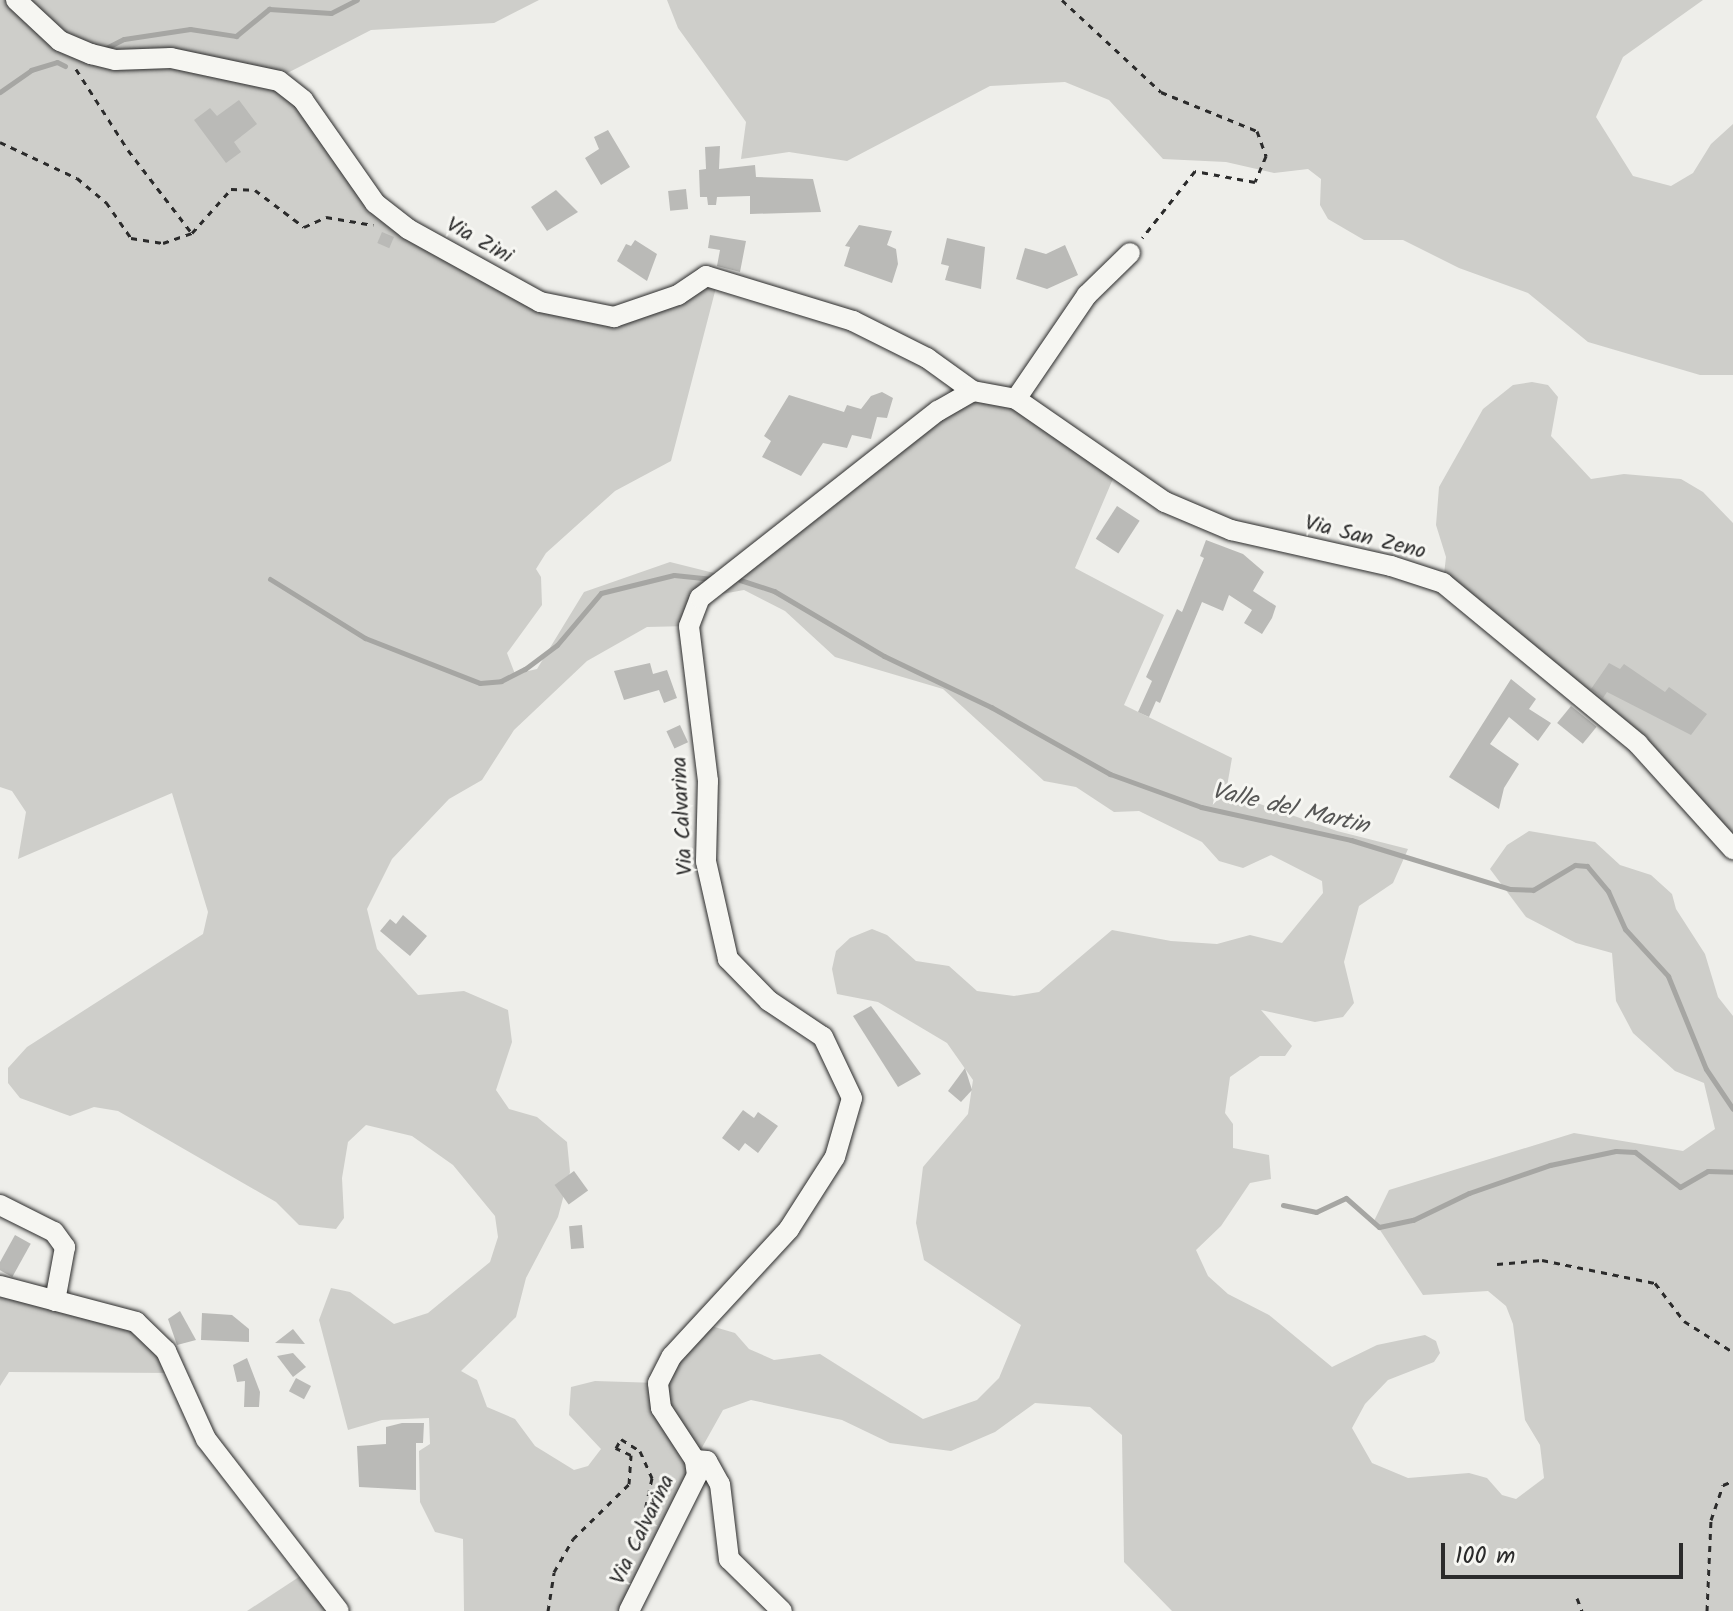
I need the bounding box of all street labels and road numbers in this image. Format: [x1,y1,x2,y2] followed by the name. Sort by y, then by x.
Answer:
[441,212,517,270] street label: Via Zini
[1302,510,1428,566] street label: Via San Zeno
[667,756,699,876] street label: Via Calvarina
[605,1471,681,1589] street label: Via Calvarina

